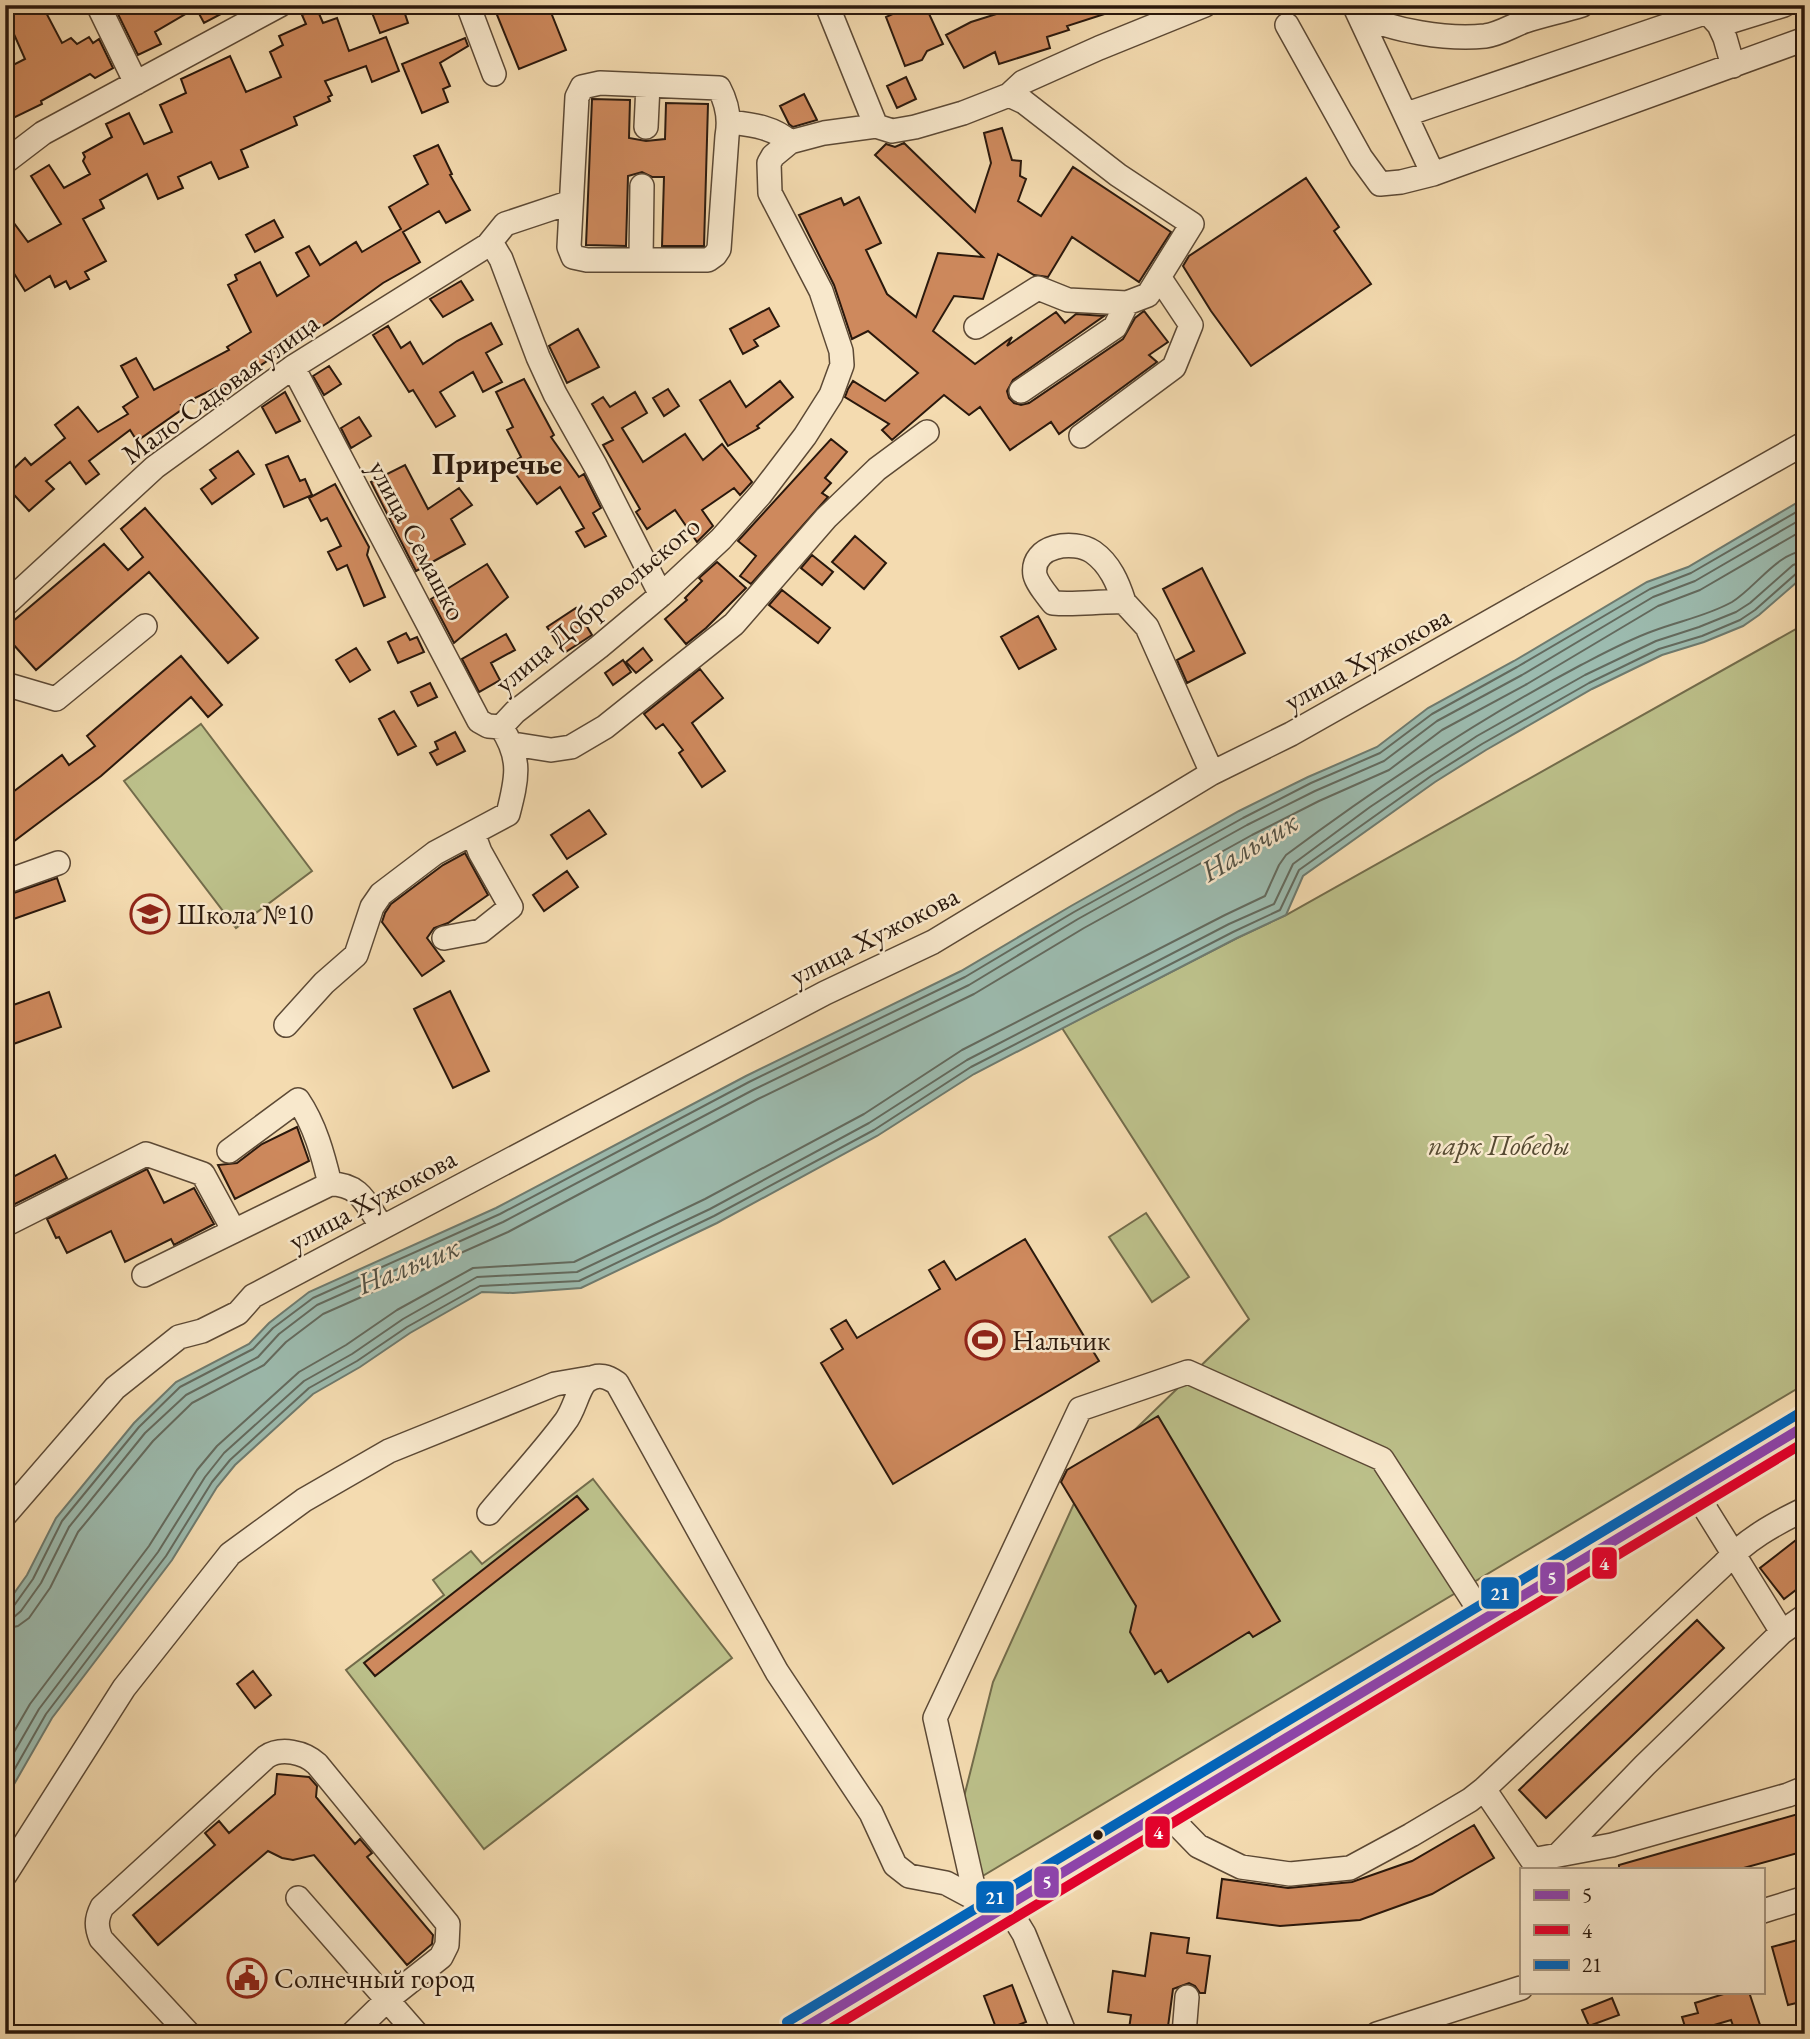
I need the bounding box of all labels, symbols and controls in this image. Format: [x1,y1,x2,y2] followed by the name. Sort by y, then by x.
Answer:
[114,304,326,472] street label: Мало-Садовая улица
[432,444,562,483] district label: Приречье
[361,454,475,626] street label: улица Семашко
[487,507,707,701] street label: улица Добровольского
[1277,597,1457,719] street label: улица Хужокова
[1192,801,1305,891] water label: Нальчик
[783,877,965,993] street label: улица Хужокова
[129,893,171,935] school or university icon: Школа №10
[177,896,313,932] place label: Школа №10
[1428,1127,1570,1163] park label: парк Победы
[282,1139,463,1258] street label: улица Хужокова
[350,1227,465,1303] water label: Нальчик
[964,1319,1006,1361] sports icon: Нальчик
[1012,1322,1111,1358] place label: Нальчик
[1591,1546,1618,1580] line badge: 4
[1599,1551,1610,1576] text: 4
[1539,1561,1566,1595] line badge: 5
[1547,1566,1557,1591] text: 5
[1480,1576,1520,1610] line badge: 21
[1490,1581,1510,1606] text: 21
[1144,1815,1171,1849] line badge: 4
[1153,1820,1164,1845] text: 4
[1091,1828,1105,1842] unlabelled marker
[1033,1865,1060,1899] line badge: 5
[1520,1868,1764,1994] legend
[1042,1870,1052,1895] text: 5
[975,1880,1015,1914] line badge: 21
[1582,1881,1592,1908] text: 5
[985,1885,1005,1910] text: 21
[1582,1917,1593,1944] text: 4
[1582,1951,1602,1978] text: 21
[226,1957,268,1999] public building icon: Солнечный город
[274,1960,475,1996] place label: Солнечный город

